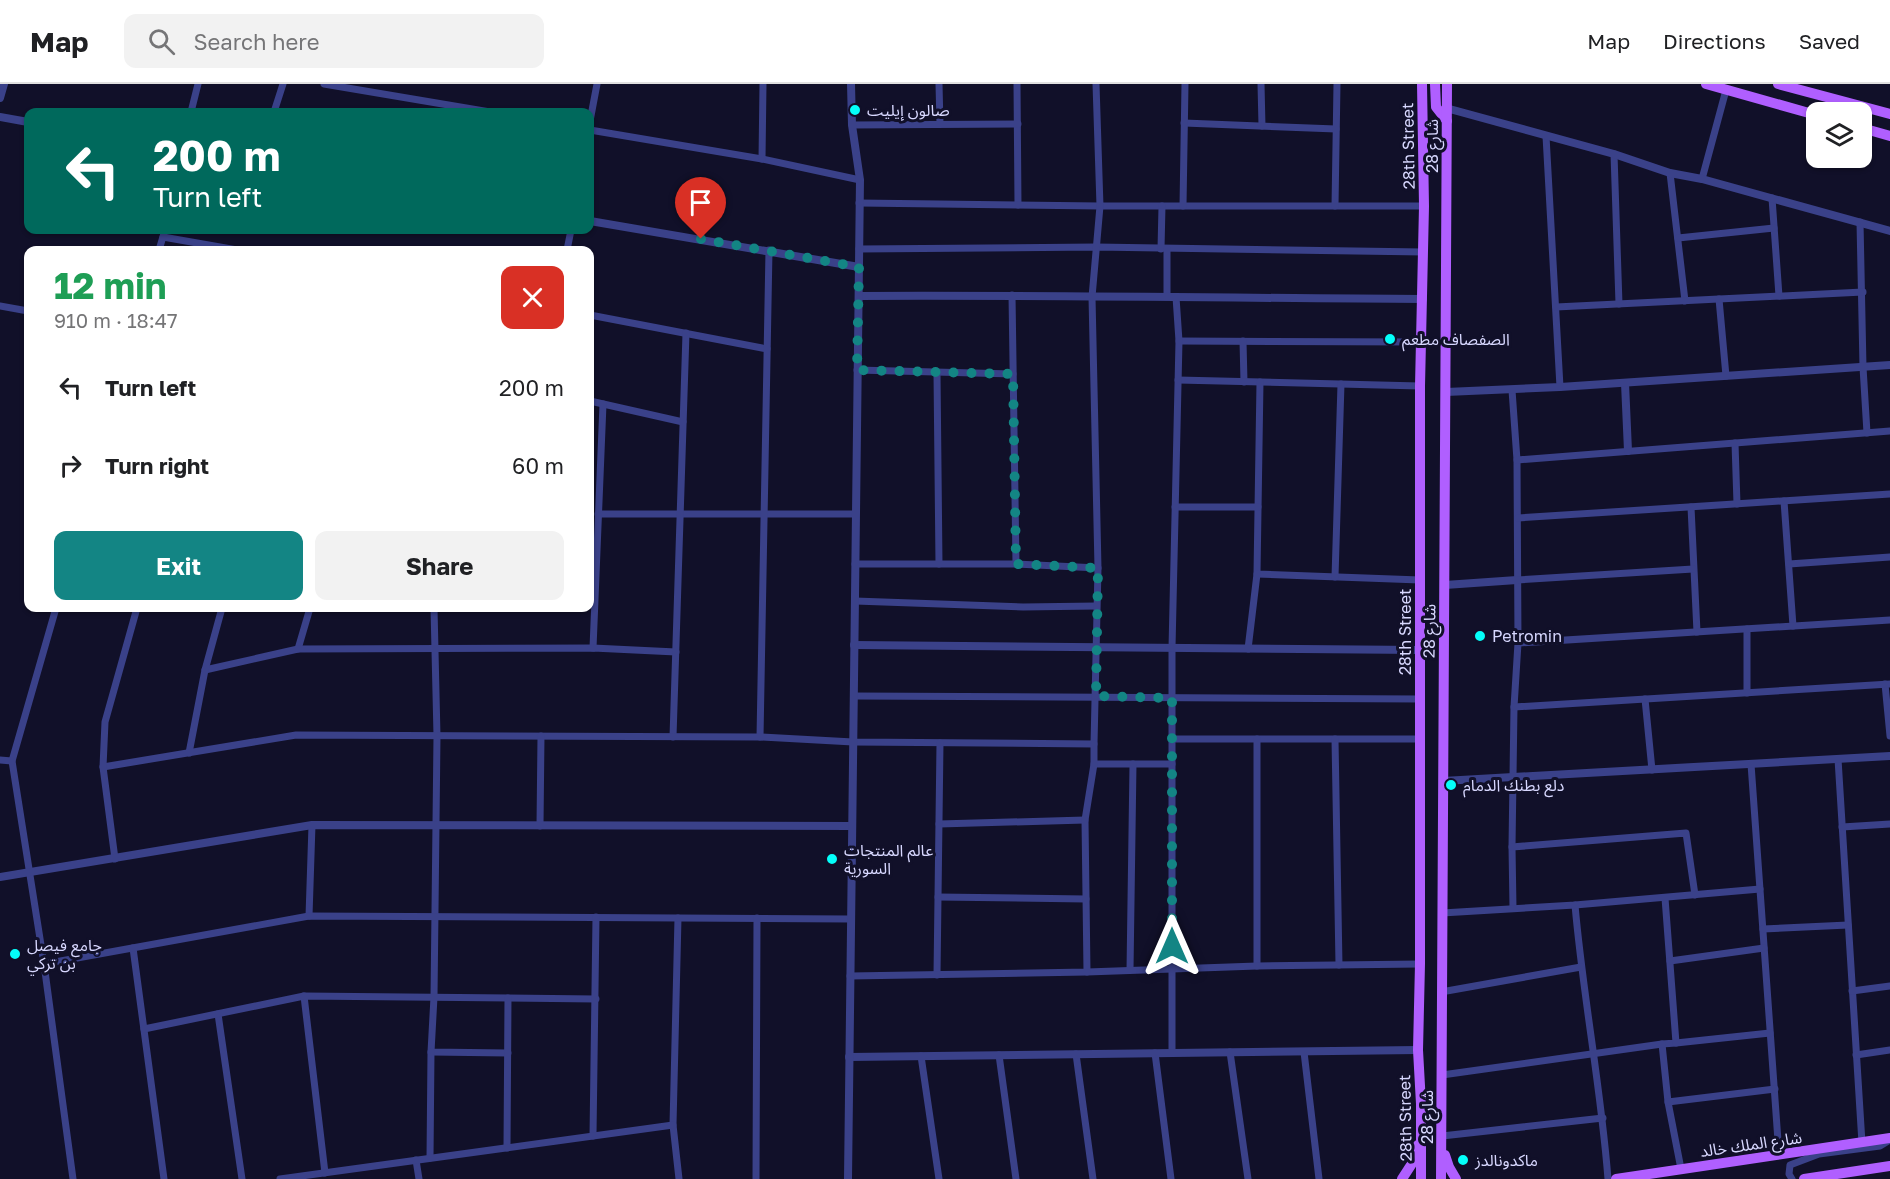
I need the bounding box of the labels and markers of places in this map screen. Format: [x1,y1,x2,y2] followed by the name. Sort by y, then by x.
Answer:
[867,100,950,121] place label: صالون إيليت
[848,103,862,117] marker: صالون إيليت
[675,177,726,239] pin
[1402,329,1510,352] place label: الصفصاف مطعم
[1383,332,1397,346] marker: الصفصاف مطعم
[1492,626,1562,646] place label: Petromin
[1473,629,1487,643] marker: Petromin
[1463,775,1564,798] place label: دلع بطنك الدمام
[1444,778,1458,792] marker: دلع بطنك الدمام
[844,840,933,878] place label: عالم المنتجات السورية
[825,852,839,866] marker: عالم المنتجات السورية
[27,935,102,976] place label: جامع فيصل بن تركي
[8,947,22,961] marker: جامع فيصل بن تركي
[1474,1150,1538,1170] place label: ماكدونالدز
[1456,1153,1470,1167] marker: ماكدونالدز

